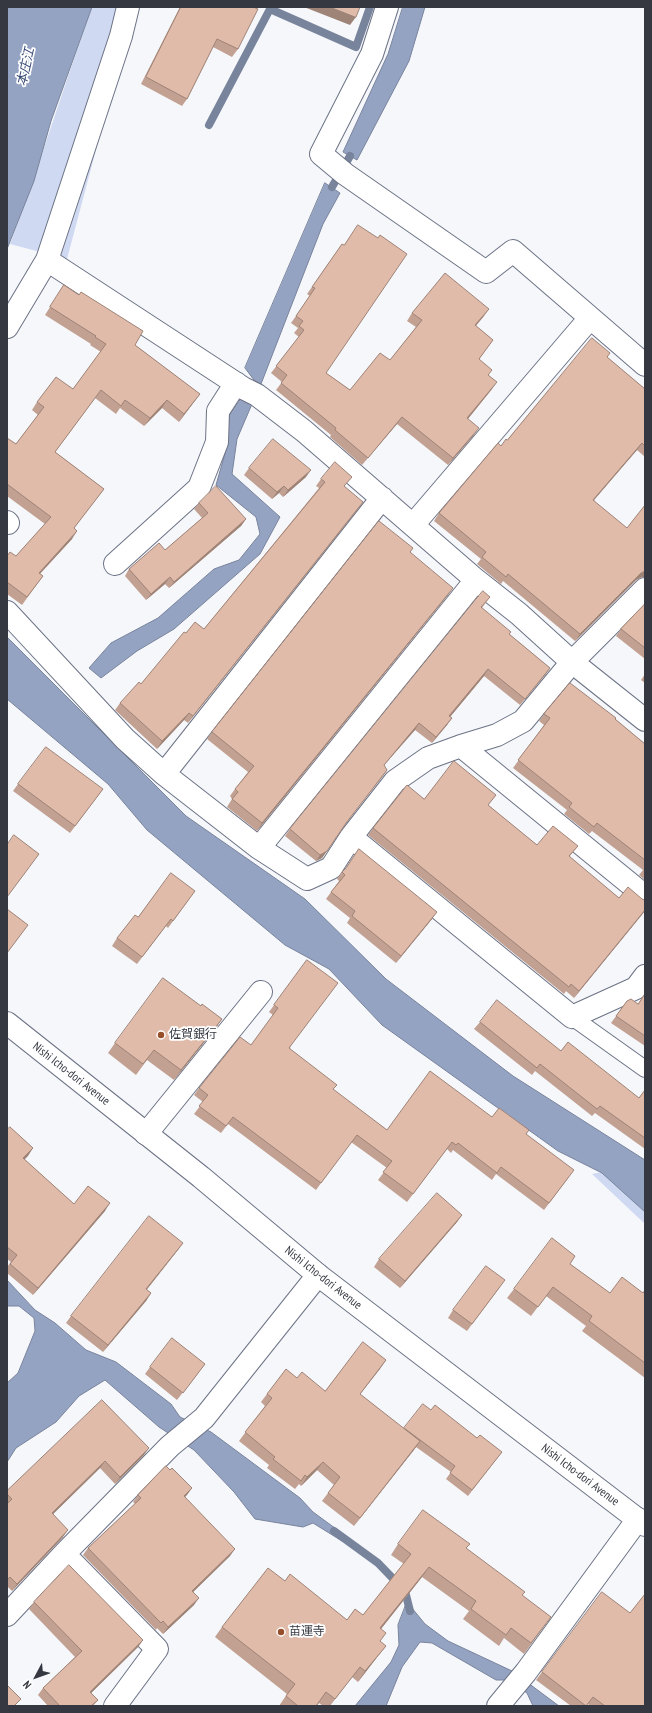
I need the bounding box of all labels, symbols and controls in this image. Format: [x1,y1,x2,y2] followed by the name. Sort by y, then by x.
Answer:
[14,46,38,88] water label: 本庄江
[169,1028,217,1042] place label: 佐賀銀行
[156,1030,166,1040] marker: 佐賀銀行
[30,1039,112,1109] street label: Nishi Icho-dori Avenue
[282,1243,364,1313] street label: Nishi Icho-dori Avenue
[538,1441,622,1509] street label: Nishi Icho-dori Avenue
[289,1625,325,1639] place label: 苗運寺
[276,1627,286,1637] marker: 苗運寺
[16,1657,56,1697] north arrow
[20,1678,34,1692] text: N

